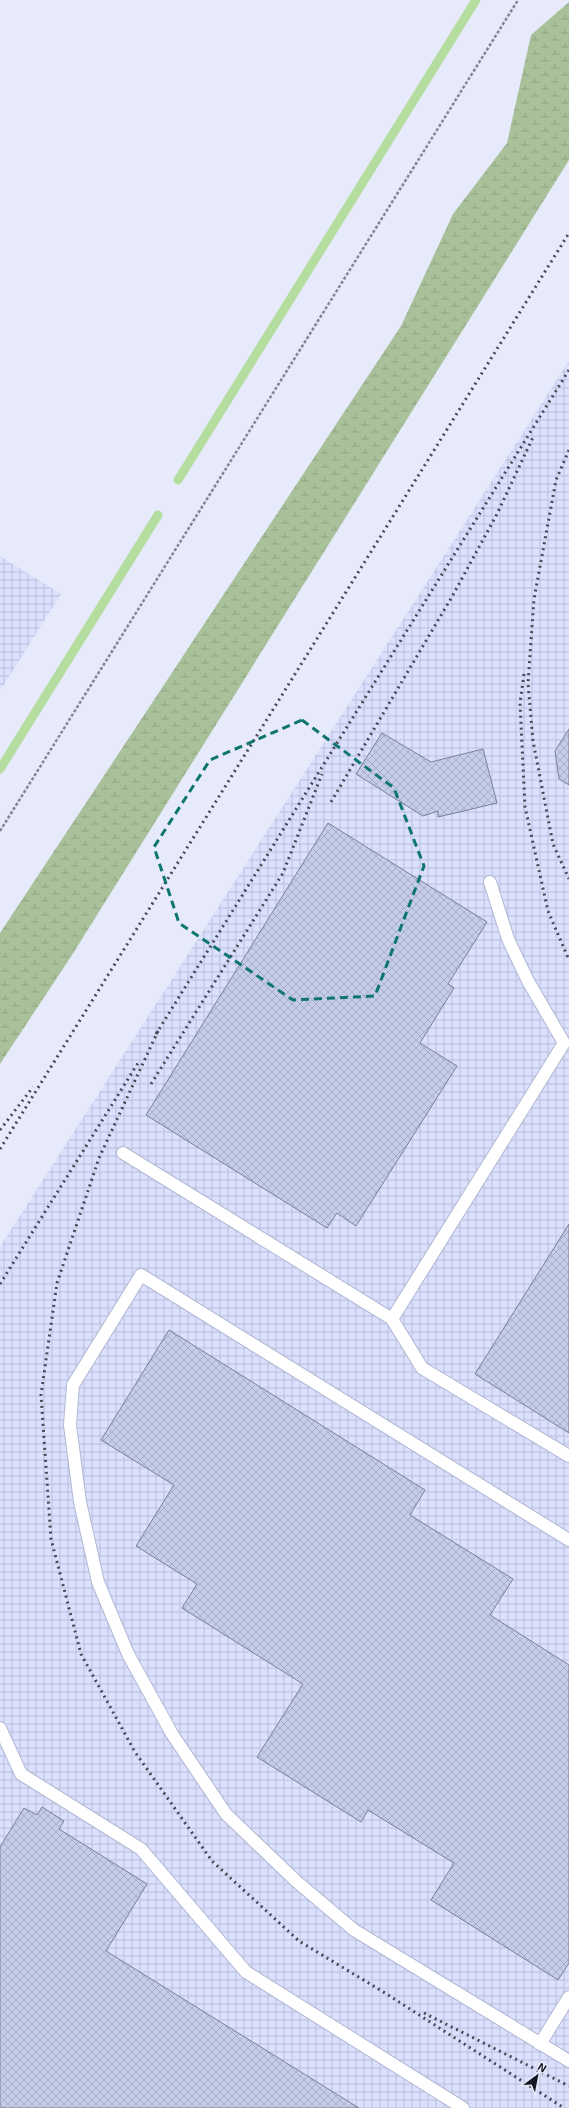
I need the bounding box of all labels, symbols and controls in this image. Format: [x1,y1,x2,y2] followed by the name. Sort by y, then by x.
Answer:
[517,2056,557,2096] north arrow
[536,2059,549,2075] text: N

